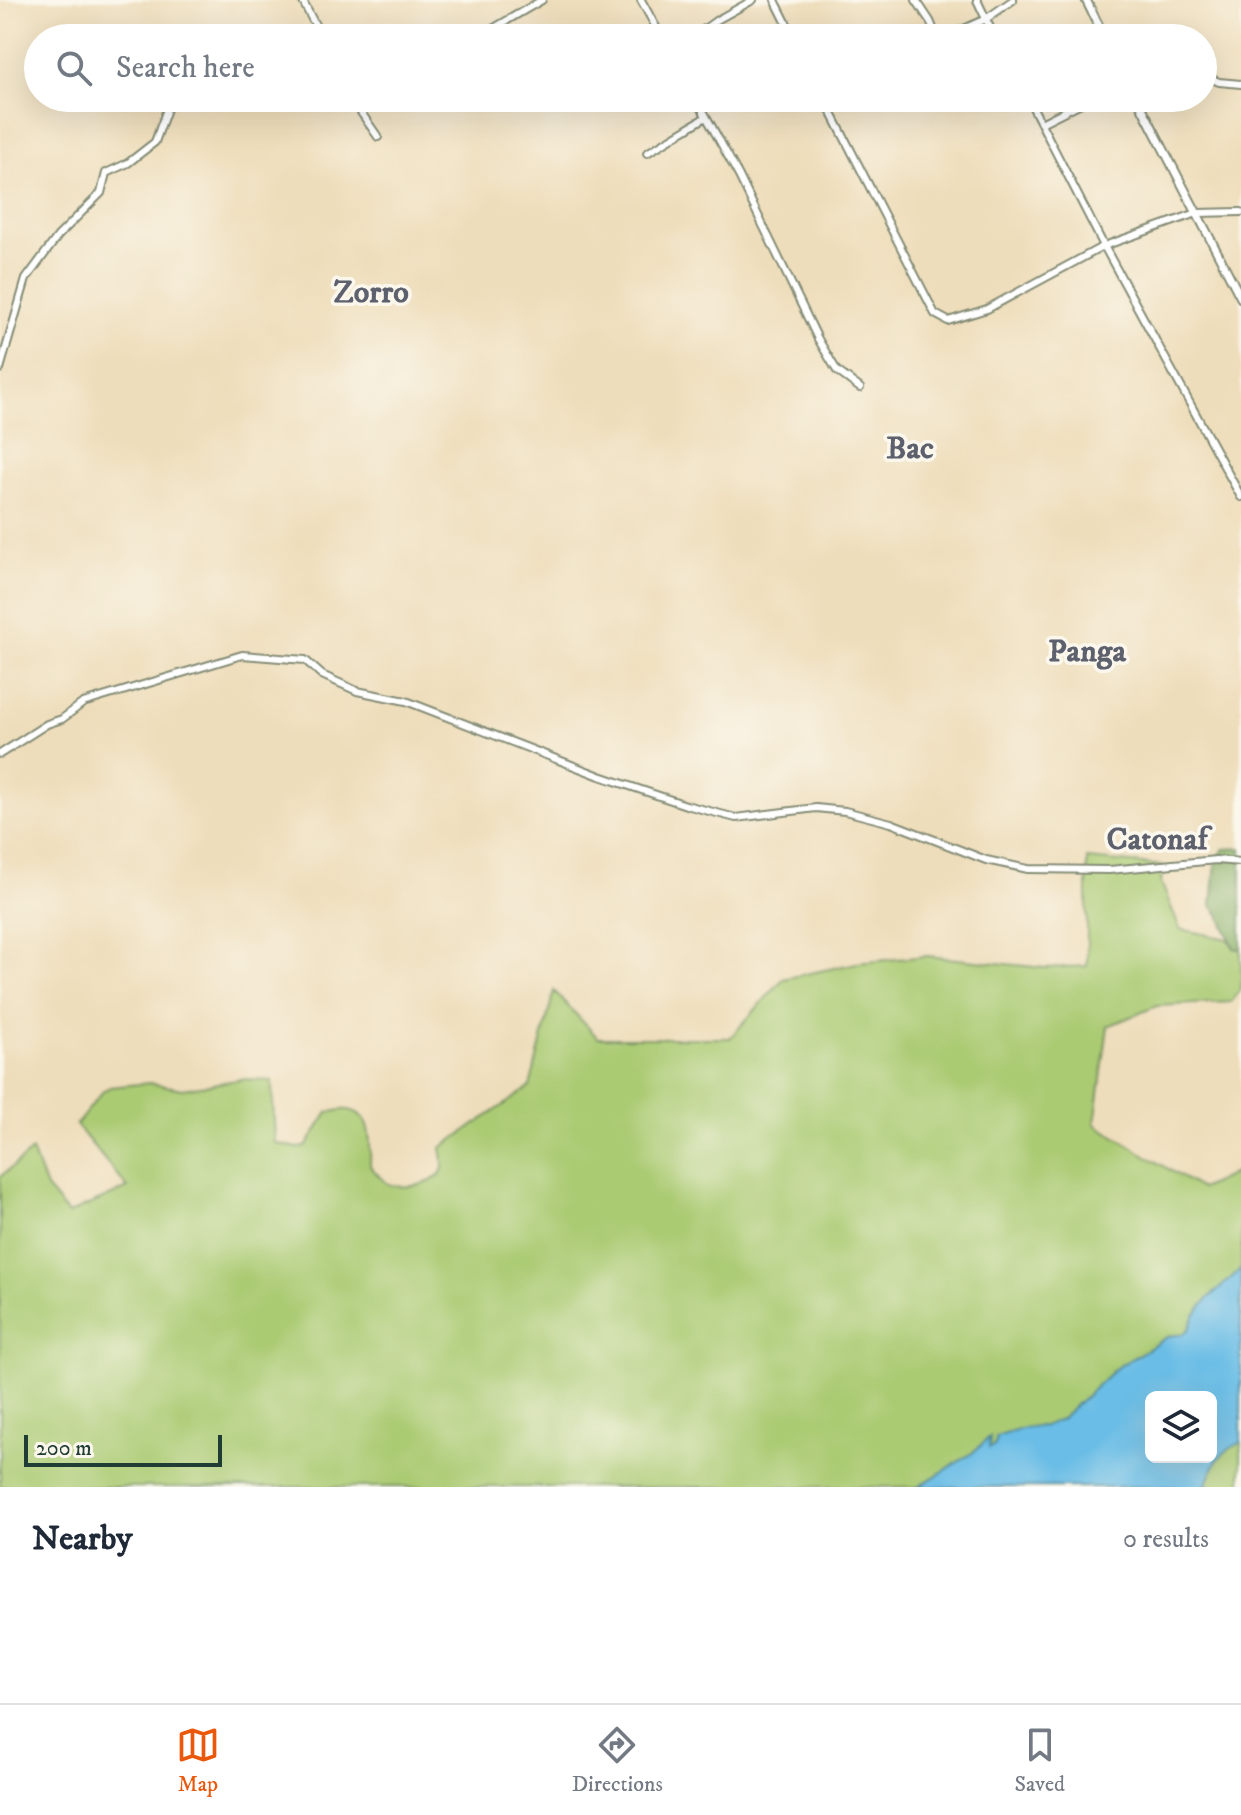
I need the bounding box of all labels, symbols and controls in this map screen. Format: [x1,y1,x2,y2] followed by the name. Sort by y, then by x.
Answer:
[24,24,1217,112] search box
[52,46,96,90] icon: search
[116,50,255,87] text: Search here
[333,273,409,313] district label: Zorro
[886,429,934,469] district label: Bac
[1048,632,1126,672] district label: Panga
[1106,820,1213,860] district label: Catonaf
[1145,1391,1217,1463] map controls
[1145,1391,1217,1463] button: layers
[24,1431,222,1467] scale bar
[36,1435,92,1462] text: 200 m
[32,1518,133,1560] text: Nearby
[1123,1523,1209,1556] text: 0 results
[176,1723,220,1798] tab: Map
[572,1723,663,1798] tab: Directions
[1015,1723,1065,1798] tab: Saved

